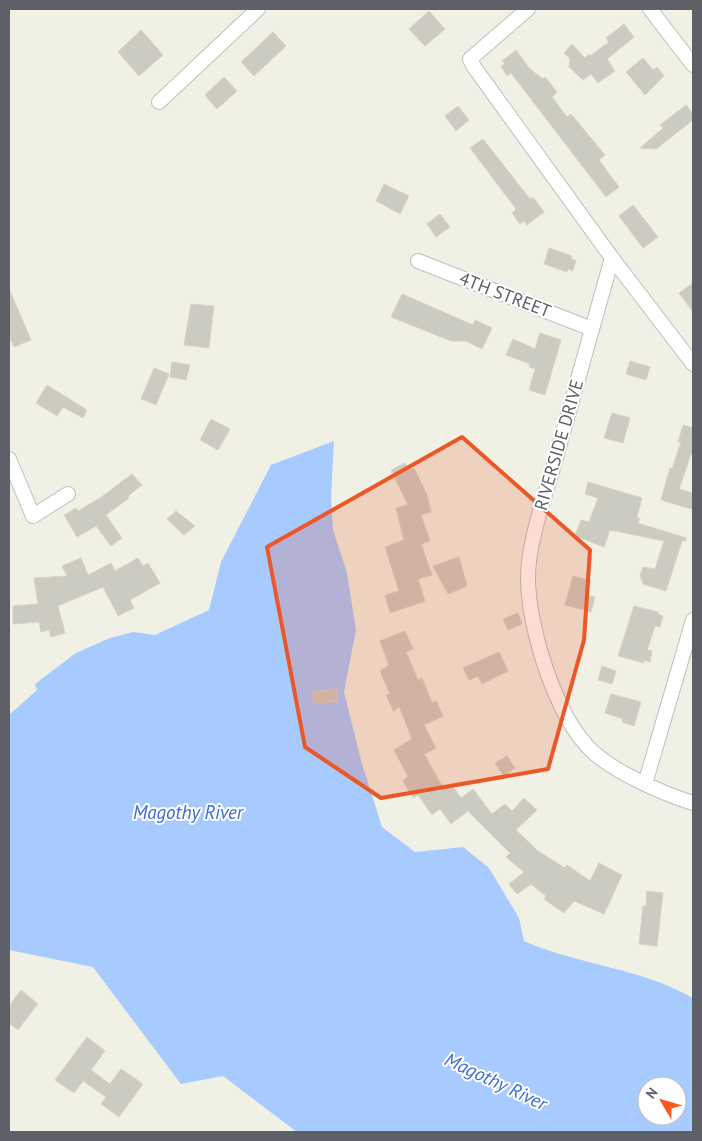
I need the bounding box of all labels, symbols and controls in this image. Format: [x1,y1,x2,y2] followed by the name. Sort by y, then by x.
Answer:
[456,267,554,323] street label: 4TH STREET
[529,377,588,513] street label: RIVERSIDE DRIVE
[133,800,245,824] water label: Magothy River
[441,1047,553,1116] water label: Magothy River
[637,1076,687,1126] north arrow
[642,1084,662,1102] text: N

